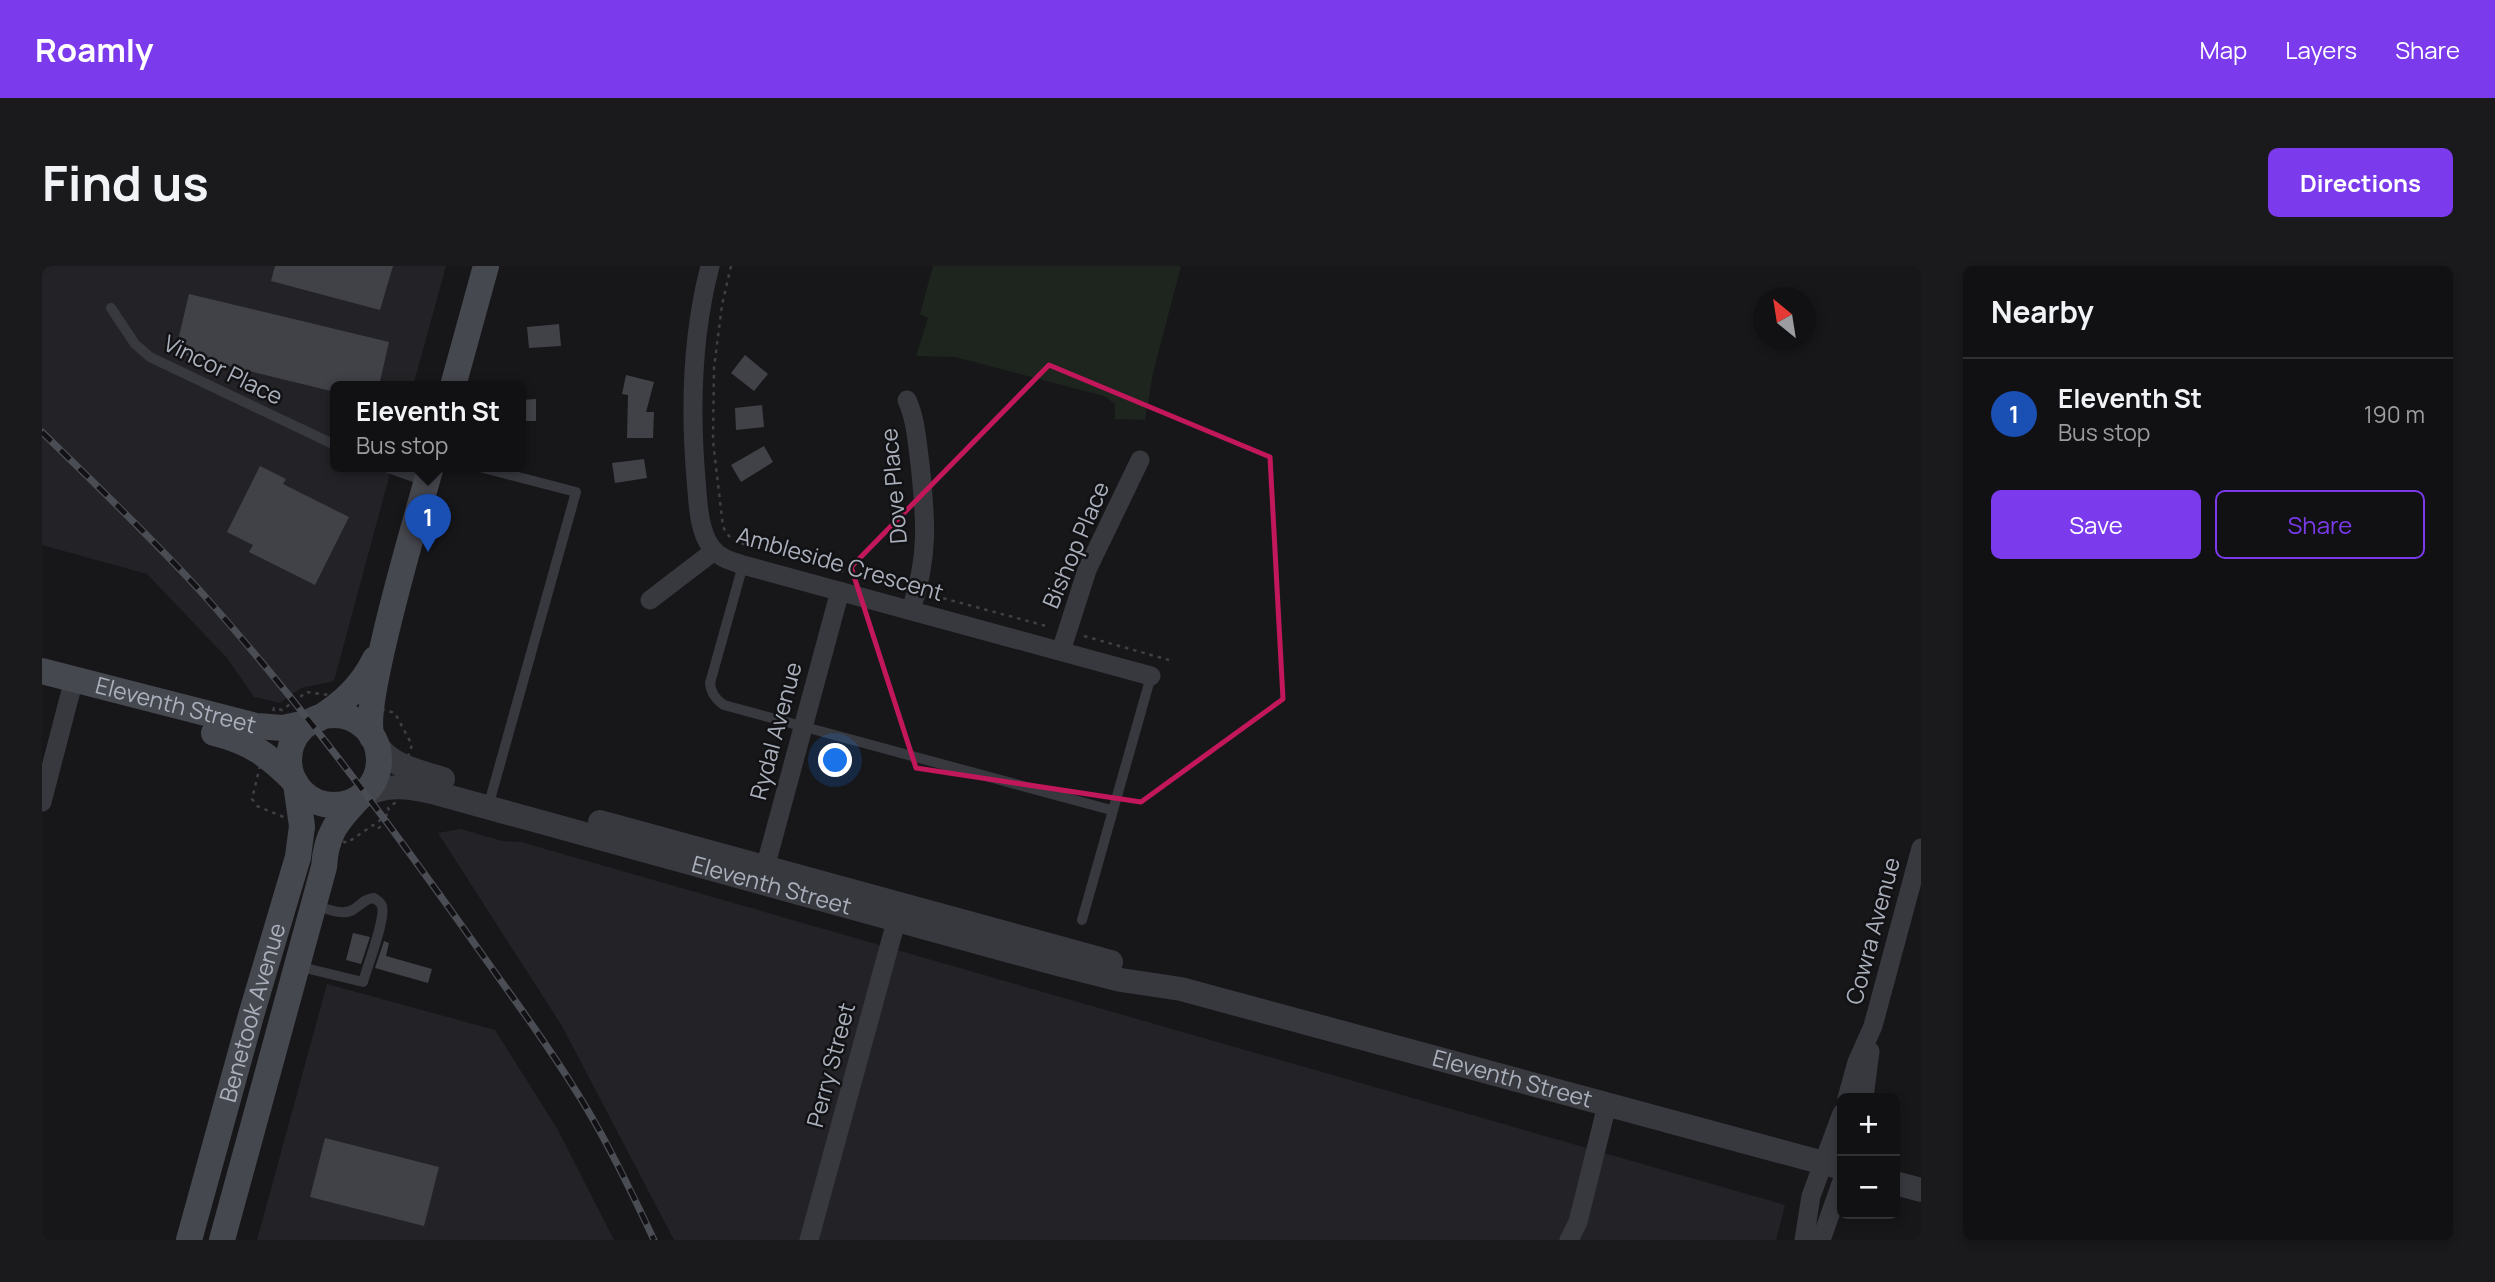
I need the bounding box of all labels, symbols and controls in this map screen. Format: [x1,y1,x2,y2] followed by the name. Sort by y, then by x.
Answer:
[35,27,154,72] text: Roamly
[2200,33,2247,66] text: Map
[2285,33,2357,66] text: Layers
[2395,33,2460,66] text: Share
[2268,148,2453,217] button: Directions
[42,149,209,216] text: Find us
[1753,287,1816,350] north arrow
[1991,291,2094,332] text: Nearby
[158,326,288,412] street label: Vincor Place
[2058,380,2202,416] text: Eleventh St
[330,381,526,472] popup
[356,393,500,429] text: Eleventh St
[2009,398,2019,430] text: 1
[2364,398,2425,430] text: 190 m
[2058,416,2150,448] text: Bus stop
[872,427,914,545] street label: Dove Place
[356,429,448,461] text: Bus stop
[1034,476,1116,613] street label: Bishop Place
[1991,490,2201,559] button: Save
[2215,490,2425,559] button: Share
[405,494,451,552] pin: 1
[733,518,948,608] street label: Ambleside Crescent
[741,658,809,803] street label: Rydal Avenue
[92,668,260,740] street label: Eleventh Street
[818,743,852,777] your location
[688,847,855,922] street label: Eleventh Street
[1837,854,1907,1008] street label: Cowra Avenue
[211,919,293,1106] street label: Benetook Avenue
[798,999,862,1131] street label: Perry Street
[1429,1041,1596,1115] street label: Eleventh Street
[1837,1093,1900,1219] map controls
[1837,1093,1900,1156] button: +
[1837,1156,1900,1219] button: −

